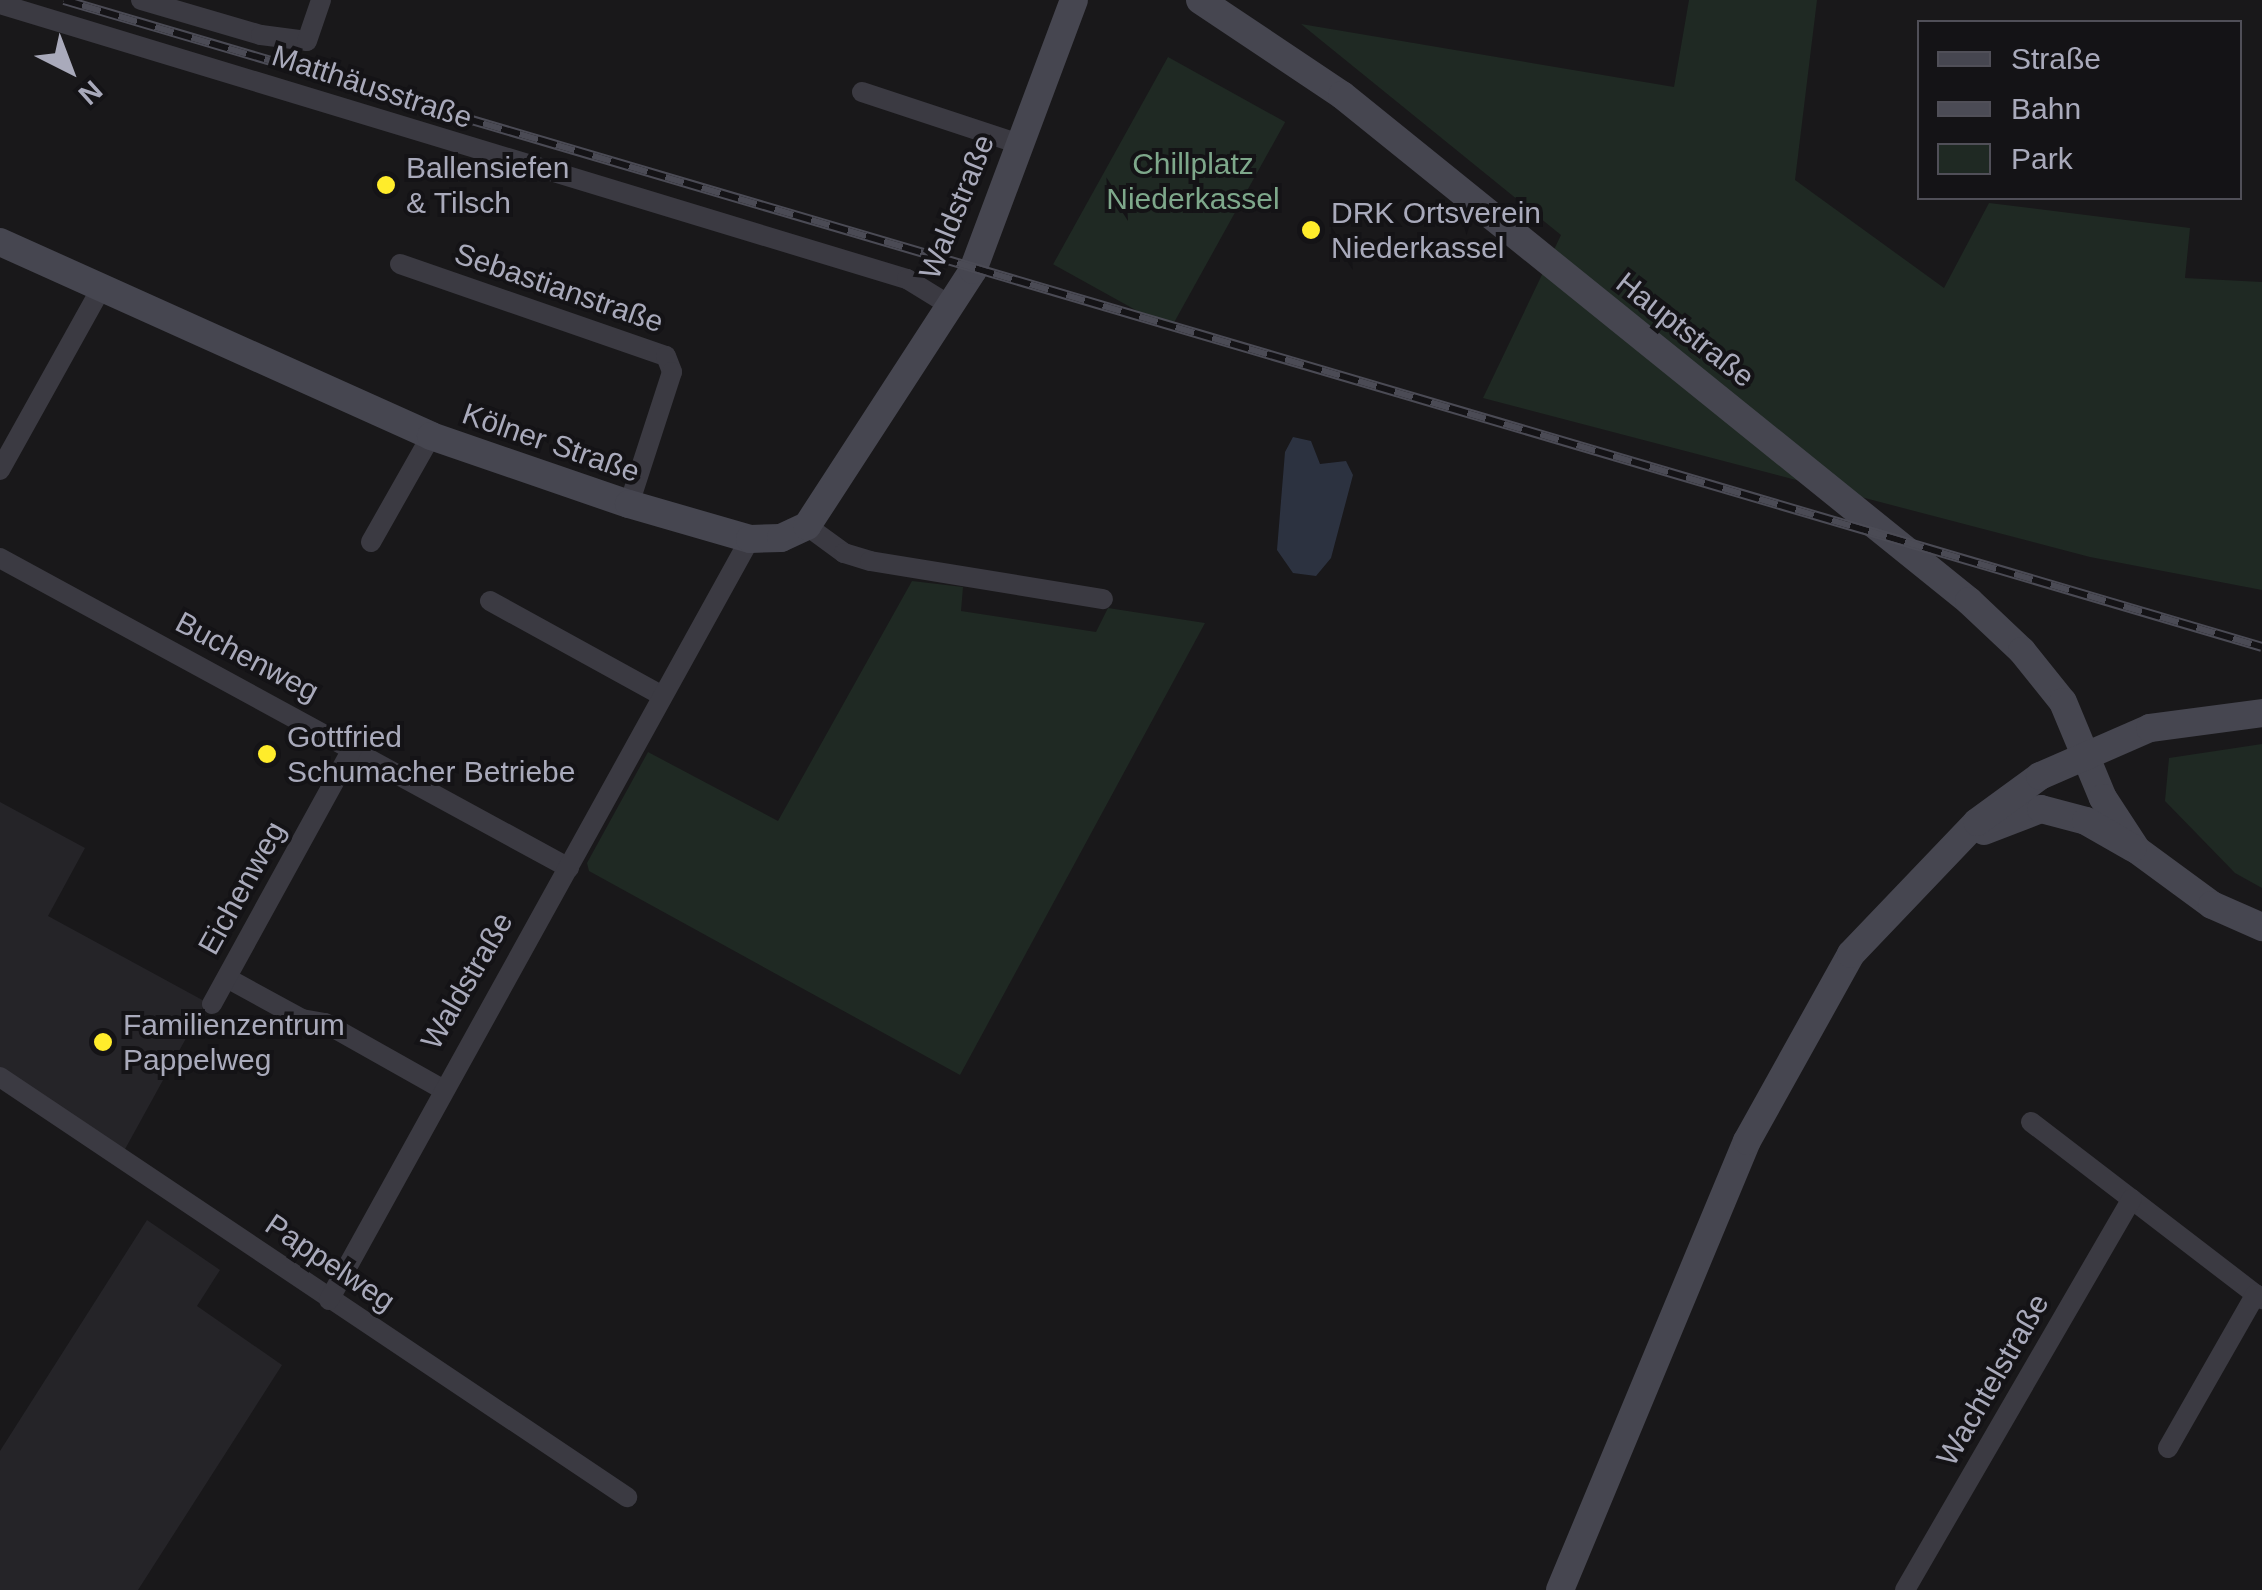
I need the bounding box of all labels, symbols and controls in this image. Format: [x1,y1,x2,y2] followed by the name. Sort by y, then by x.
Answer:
[20,20,120,120] north arrow
[1917,20,2242,200] legend
[267,38,477,136] street label: Matthäusstraße
[2011,42,2101,75] text: Straße
[73,74,108,111] text: N
[2011,92,2081,125] text: Bahn
[912,130,1002,284] street label: Waldstraße
[2011,142,2073,175] text: Park
[1106,146,1280,216] park label: Chillplatz Niederkassel
[406,150,569,220] place label: Ballensiefen & Tilsch
[375,174,397,196] marker: Ballensiefen & Tilsch
[1331,195,1541,266] place label: DRK Ortsverein Niederkassel
[1300,219,1322,241] marker: DRK Ortsverein Niederkassel
[450,235,668,341] street label: Sebastianstraße
[1609,265,1761,395] street label: Hauptstraße
[458,396,644,490] street label: Kölner Straße
[169,604,325,710] street label: Buchenweg
[287,719,575,790] place label: Gottfried Schumacher Betriebe
[256,743,278,765] marker: Gottfried Schumacher Betriebe
[191,815,293,961] street label: Eichenweg
[413,906,521,1056] street label: Waldstraße
[123,1007,345,1078] place label: Familienzentrum Pappelweg
[92,1031,114,1053] marker: Familienzentrum Pappelweg
[258,1207,402,1319] street label: Pappelweg
[1929,1288,2057,1472] street label: Wachtelstraße

